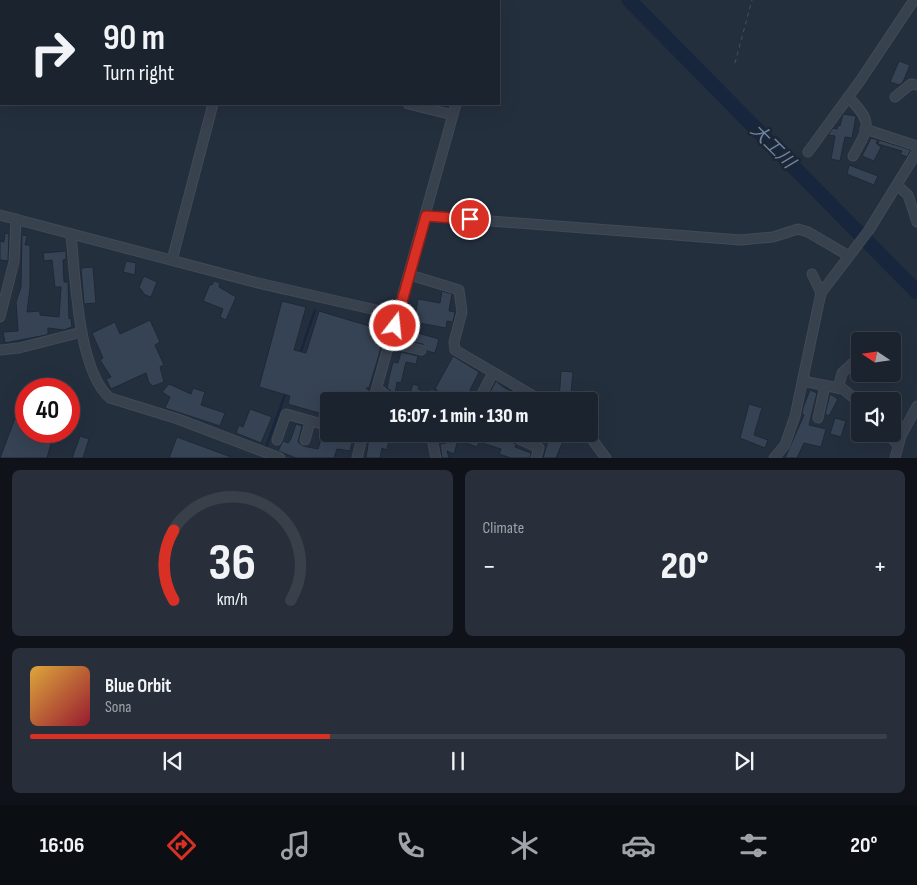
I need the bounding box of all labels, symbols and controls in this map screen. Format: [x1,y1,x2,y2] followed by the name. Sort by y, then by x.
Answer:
[103,17,165,60] text: 90 m
[20,20,85,85] icon: right
[103,60,174,87] text: Turn right
[746,120,801,174] water label: 大工川
[449,198,491,240] pin
[456,205,484,233] icon: arrive
[368,299,420,351] position arrow
[851,332,901,382] north arrow
[851,332,901,442] map controls
[15,378,80,443] speed limit sign: 40
[851,392,901,442] button: sound
[390,405,528,428] text: 16:07 · 1 min · 130 m
[483,519,524,538] text: Climate
[208,532,256,595] text: 36
[661,544,709,589] text: 20°
[483,550,496,583] text: −
[873,550,887,583] text: +
[217,589,248,610] text: km/h
[105,675,171,698] text: Blue Orbit
[105,698,132,717] text: Sona
[159,747,187,775] icon: previous
[444,747,472,775] icon: pause
[730,747,758,775] icon: next
[164,828,199,863] icon: directions
[278,828,313,863] icon: music
[393,828,428,863] icon: phone
[507,828,542,863] icon: climate
[621,828,656,863] icon: car
[736,828,771,863] icon: filters
[40,832,84,859] text: 16:06
[850,832,877,859] text: 20°

